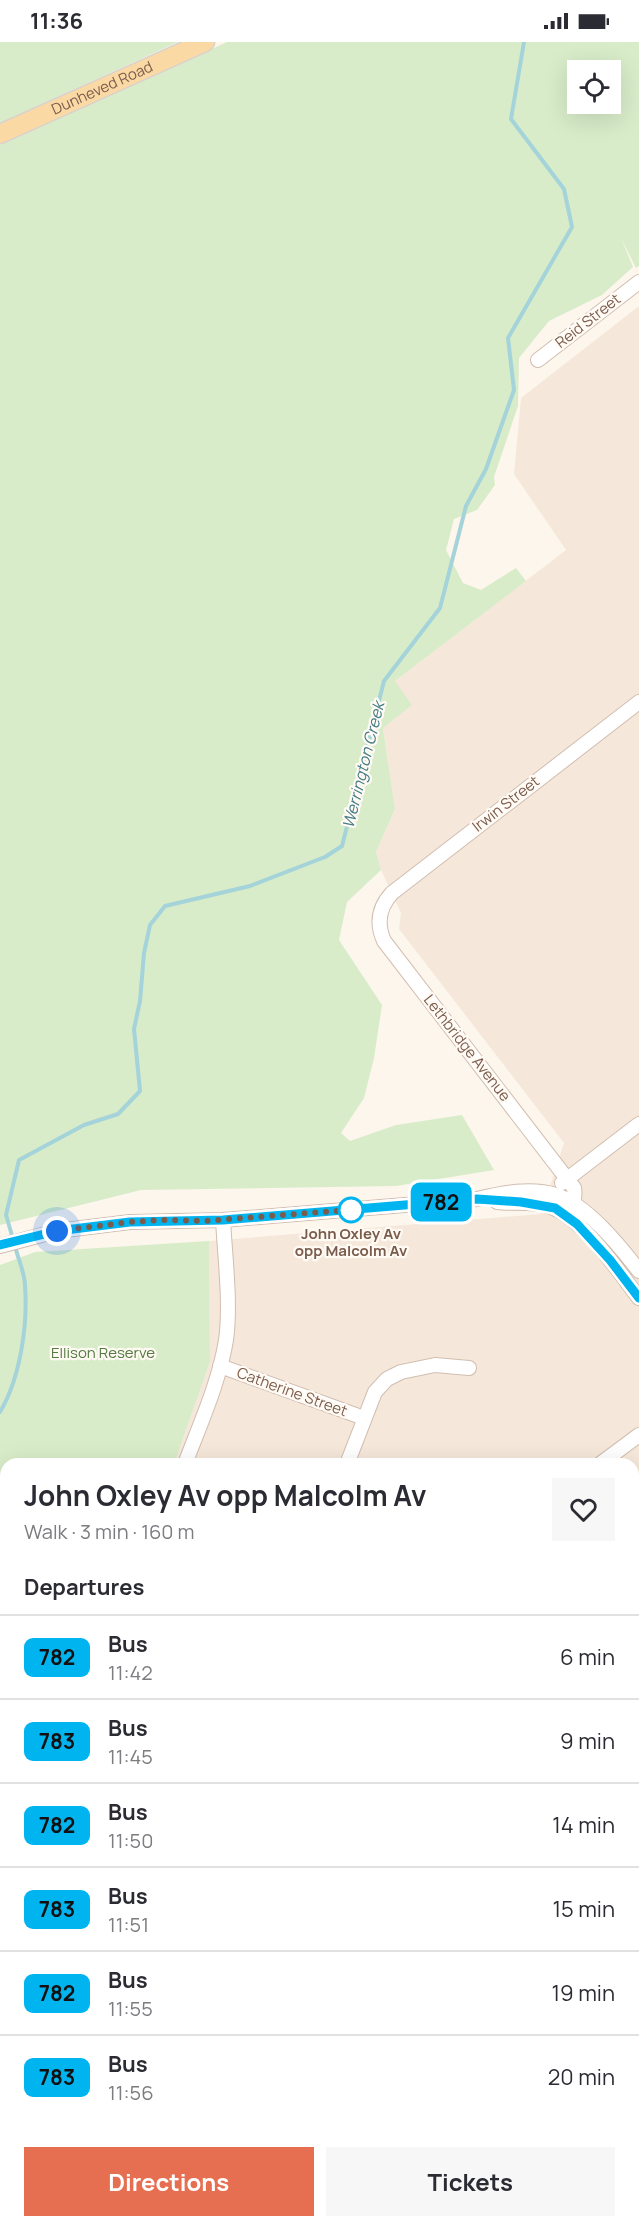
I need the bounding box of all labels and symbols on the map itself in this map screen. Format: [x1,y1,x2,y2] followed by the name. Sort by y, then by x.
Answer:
[48,56,156,120] street label: Dunheved Road
[551,288,625,353] street label: Reid Street
[337,697,390,831] water label: Werrington Creek
[468,771,544,836] street label: Irwin Street
[419,990,516,1106] street label: Lethbridge Avenue
[406,1182,476,1222] line badge: 782
[338,1197,364,1223] marker: John Oxley Av opp Malcolm Av
[42,1216,72,1246] your location
[295,1223,407,1261] place label: John Oxley Av opp Malcolm Av
[51,1342,155,1363] park label: Ellison Reserve
[234,1362,350,1421] street label: Catherine Street

